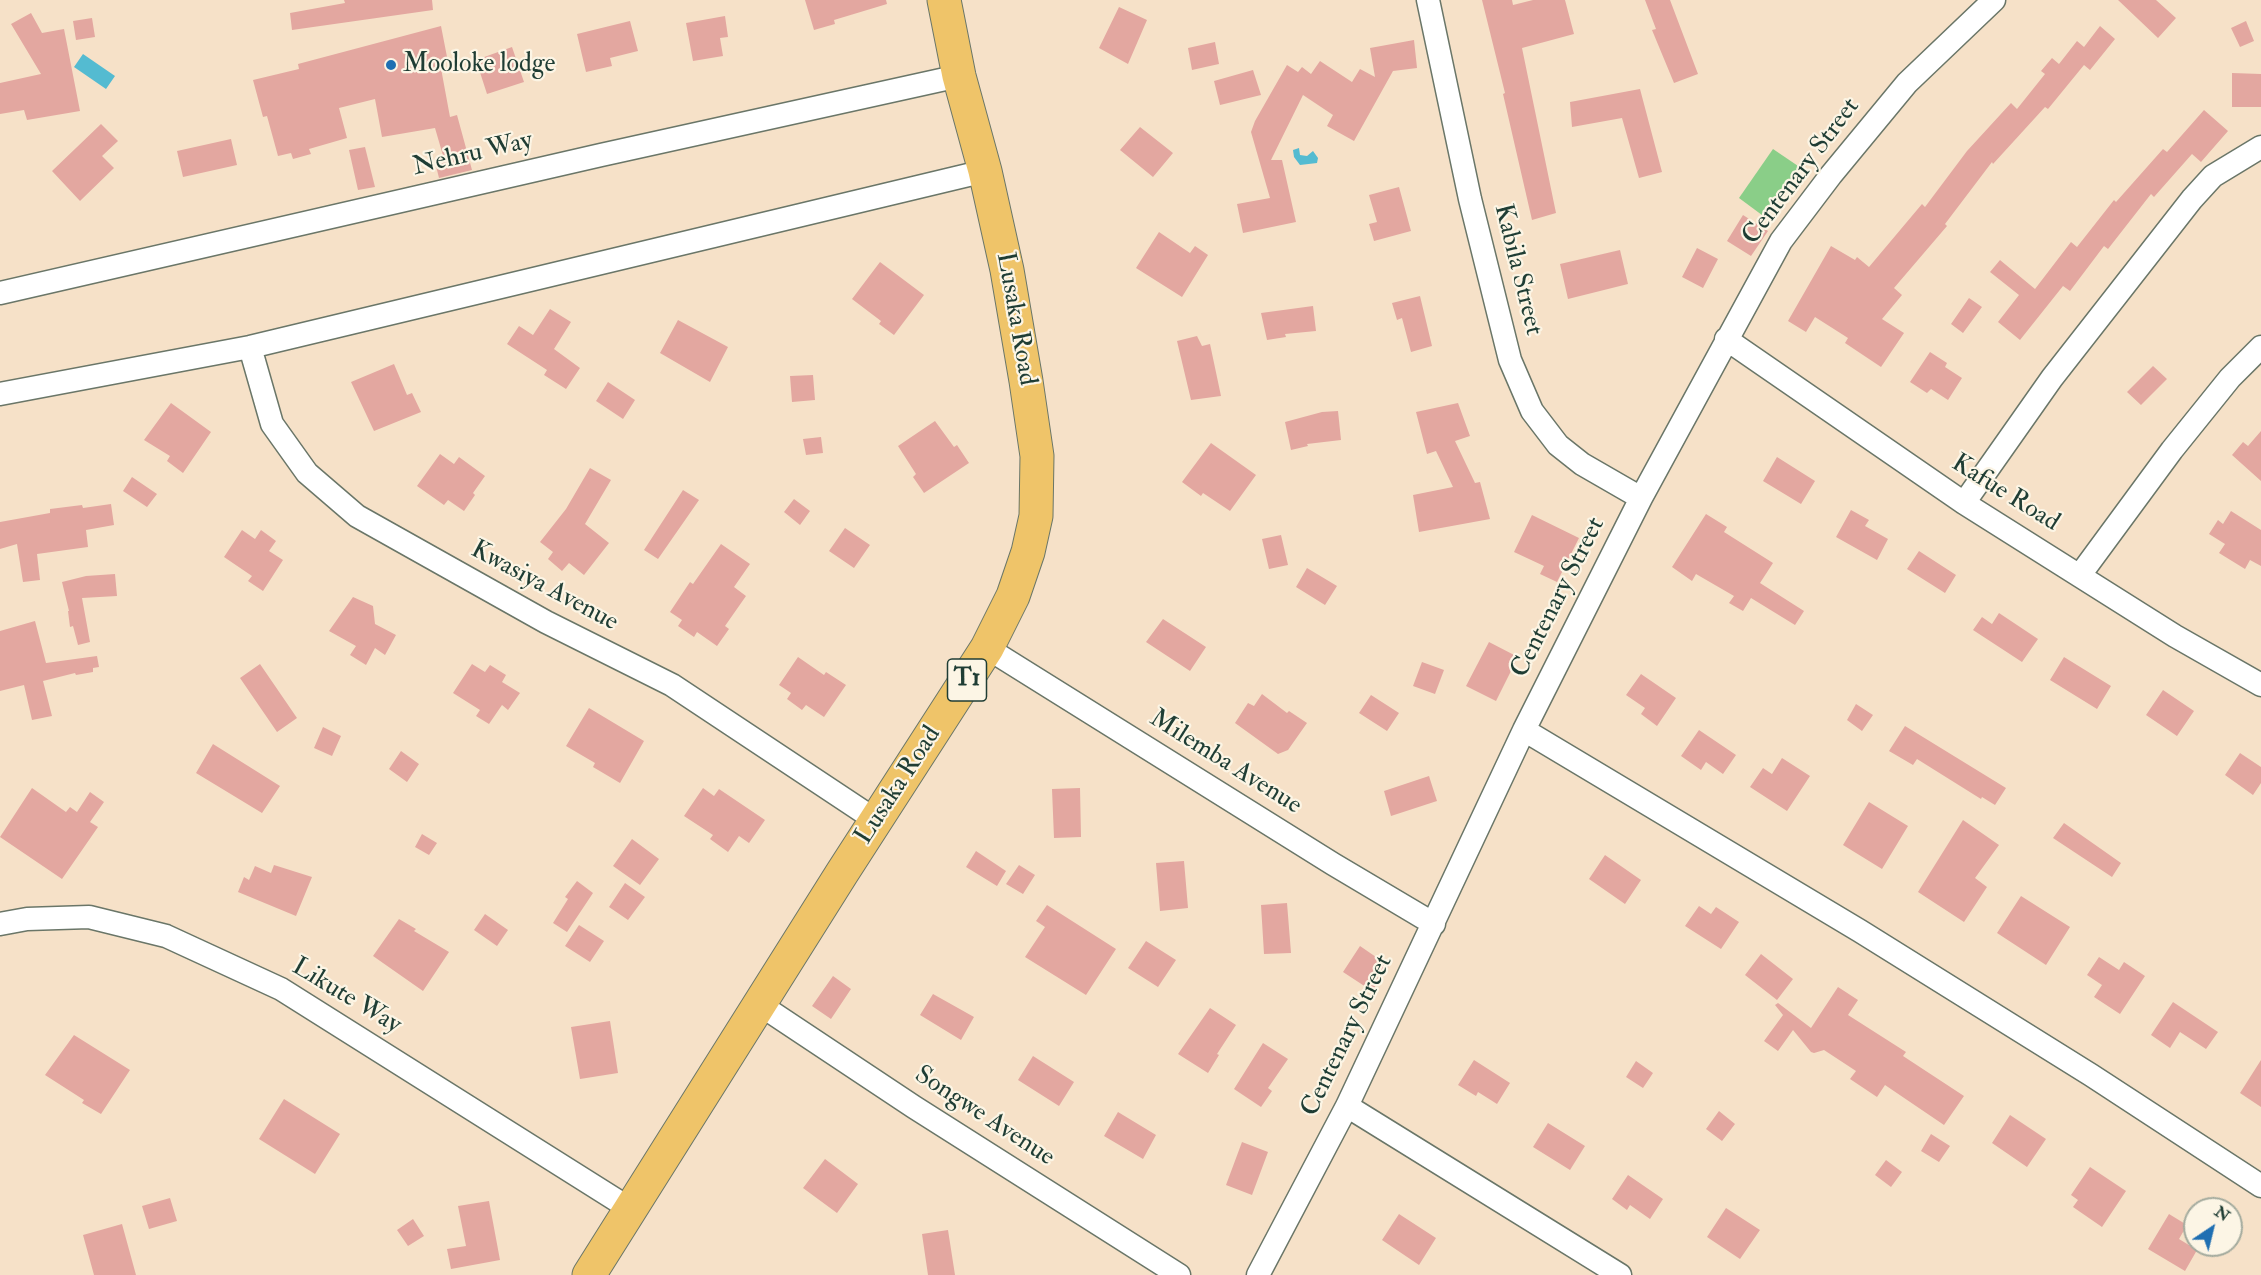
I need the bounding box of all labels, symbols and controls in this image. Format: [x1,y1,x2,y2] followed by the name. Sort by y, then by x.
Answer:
[403,49,555,81] place label: Mooloke lodge
[384,58,398,72] marker: Mooloke lodge
[1737,92,1867,252] street label: Centenary Street
[410,126,536,184] street label: Nehru Way
[1486,201,1548,339] street label: Kabila Street
[988,250,1042,388] street label: Lusaka Road
[1945,449,2065,539] street label: Kafue Road
[1505,513,1613,683] street label: Centenary Street
[465,535,623,639] street label: Kwasiya Avenue
[948,659,986,701] road number: T1
[1143,704,1307,822] street label: Milemba Avenue
[849,721,949,851] street label: Lusaka Road
[1295,950,1401,1122] street label: Centenary Street
[286,952,406,1042] street label: Likute Way
[908,1060,1060,1174] street label: Songwe Avenue
[2183,1197,2243,1257] north arrow
[2211,1202,2234,1226] text: N

